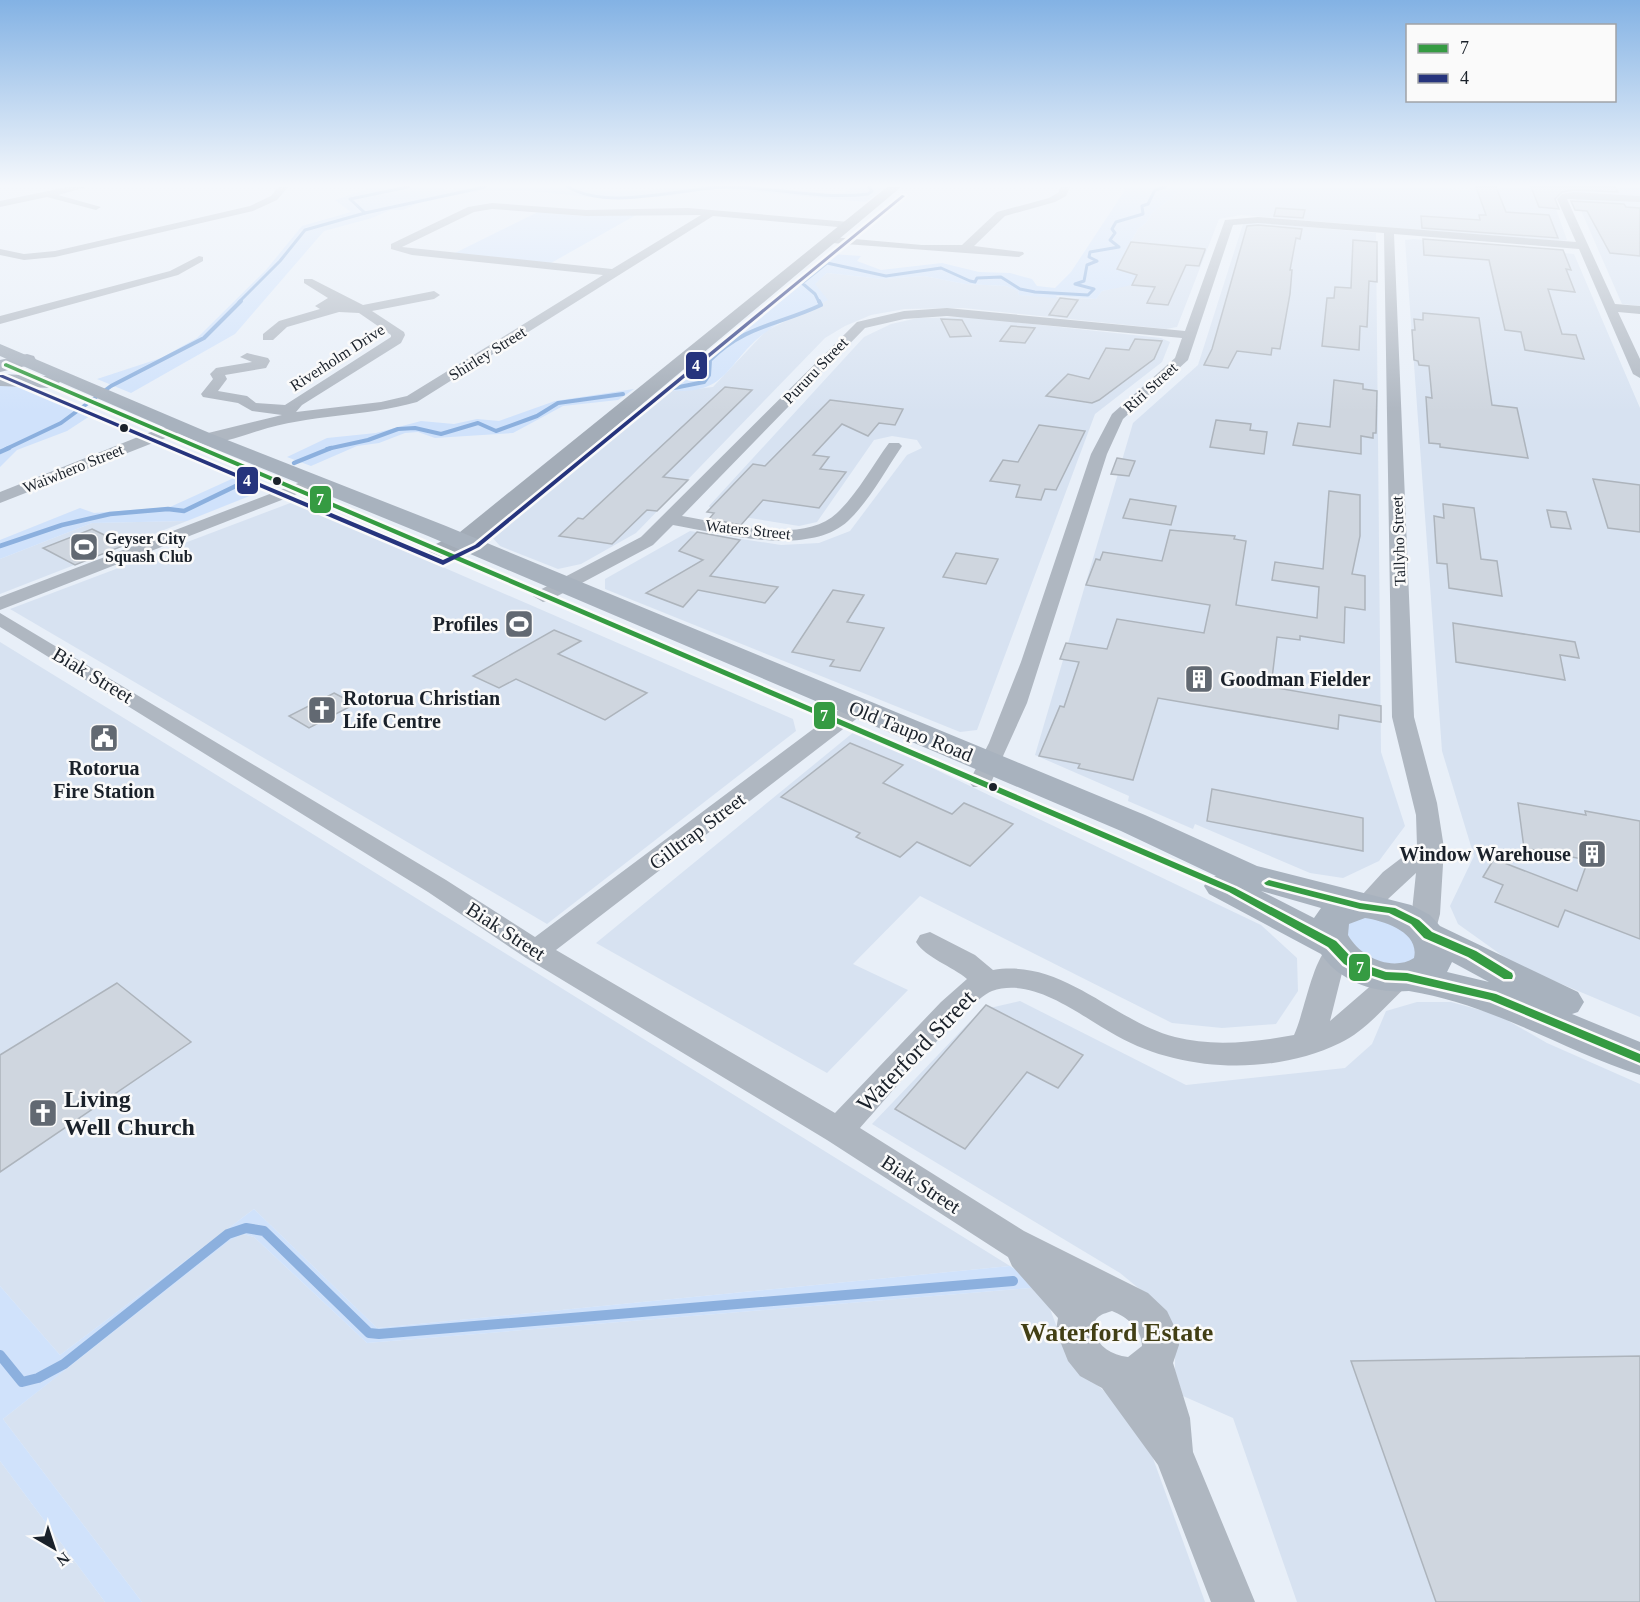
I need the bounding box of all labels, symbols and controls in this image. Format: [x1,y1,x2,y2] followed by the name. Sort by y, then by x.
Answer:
[1406,24,1616,102] legend
[1460,38,1469,58] text: 7
[1460,68,1469,88] text: 4
[287,321,388,394] street label: Riverholm Drive
[446,323,530,385] street label: Shirley Street
[780,334,851,407] street label: Pururu Street
[685,351,708,380] line badge: 4
[692,357,700,374] text: 4
[1120,359,1181,416] street label: Riri Street
[118,422,130,434] unlabelled marker
[21,440,126,496] street label: Waiwhero Street
[236,466,259,495] line badge: 4
[243,472,251,489] text: 4
[271,475,283,487] unlabelled marker
[309,485,332,514] line badge: 7
[316,491,324,508] text: 7
[1388,495,1410,586] street label: Tallyho Street
[705,517,792,542] street label: Waters Street
[105,530,193,566] place label: Geyser City Squash Club
[68,531,100,563] sports icon: Geyser City Squash Club
[503,608,535,640] sports icon: Profiles
[433,613,498,635] place label: Profiles
[49,643,137,708] street label: Biak Street
[1183,663,1215,695] building icon: Goodman Fielder
[1220,668,1371,690] place label: Goodman Fielder
[343,687,500,732] place label: Rotorua Christian Life Centre
[306,694,338,726] church icon: Rotorua Christian Life Centre
[846,696,976,767] street label: Old Taupo Road
[813,701,836,730] line badge: 7
[820,707,828,724] text: 7
[88,722,120,754] public building icon: Rotorua Fire Station
[53,757,155,802] place label: Rotorua Fire Station
[987,781,999,793] unlabelled marker
[645,788,750,875] street label: Gilltrap Street
[1576,838,1608,870] building icon: Window Warehouse
[1399,843,1571,865] place label: Window Warehouse
[463,897,550,965] street label: Biak Street
[1348,953,1371,982] line badge: 7
[1356,959,1364,976] text: 7
[852,985,981,1117] street label: Waterford Street
[64,1086,195,1140] place label: Living Well Church
[27,1097,59,1129] church icon: Living Well Church
[878,1150,965,1218] street label: Biak Street
[1021,1318,1213,1347] district label: Waterford Estate
[24,1518,84,1578] north arrow
[53,1549,73,1570] text: N

